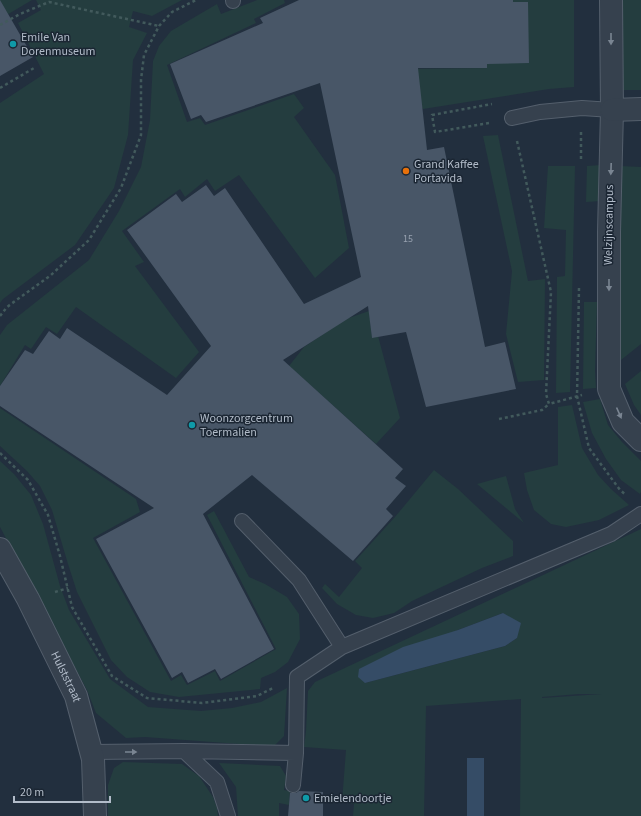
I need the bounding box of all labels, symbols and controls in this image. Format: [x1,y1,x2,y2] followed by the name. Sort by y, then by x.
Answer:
[21,29,95,60] place label: Emile Van Dorenmuseum
[608,33,614,46] one-way arrow
[8,39,18,49] marker: Emile Van Dorenmuseum
[414,156,479,187] place label: Grand Kaffee Portavida
[607,163,614,175] one-way arrow
[401,166,411,176] marker: Grand Kaffee Portavida
[600,185,618,265] street label: Welzijnscampus
[403,232,413,246] house number: 15
[606,279,612,292] one-way arrow
[616,407,622,418] one-way arrow
[200,410,293,441] place label: Woonzorgcentrum Toermalien
[187,420,197,430] marker: Woonzorgcentrum Toermalien
[47,648,86,704] street label: Hulststraat
[125,749,138,755] one-way arrow
[14,778,110,804] scale bar
[20,784,44,801] text: 20 m
[314,790,392,807] place label: Emielendoortje
[301,793,311,803] marker: Emielendoortje

